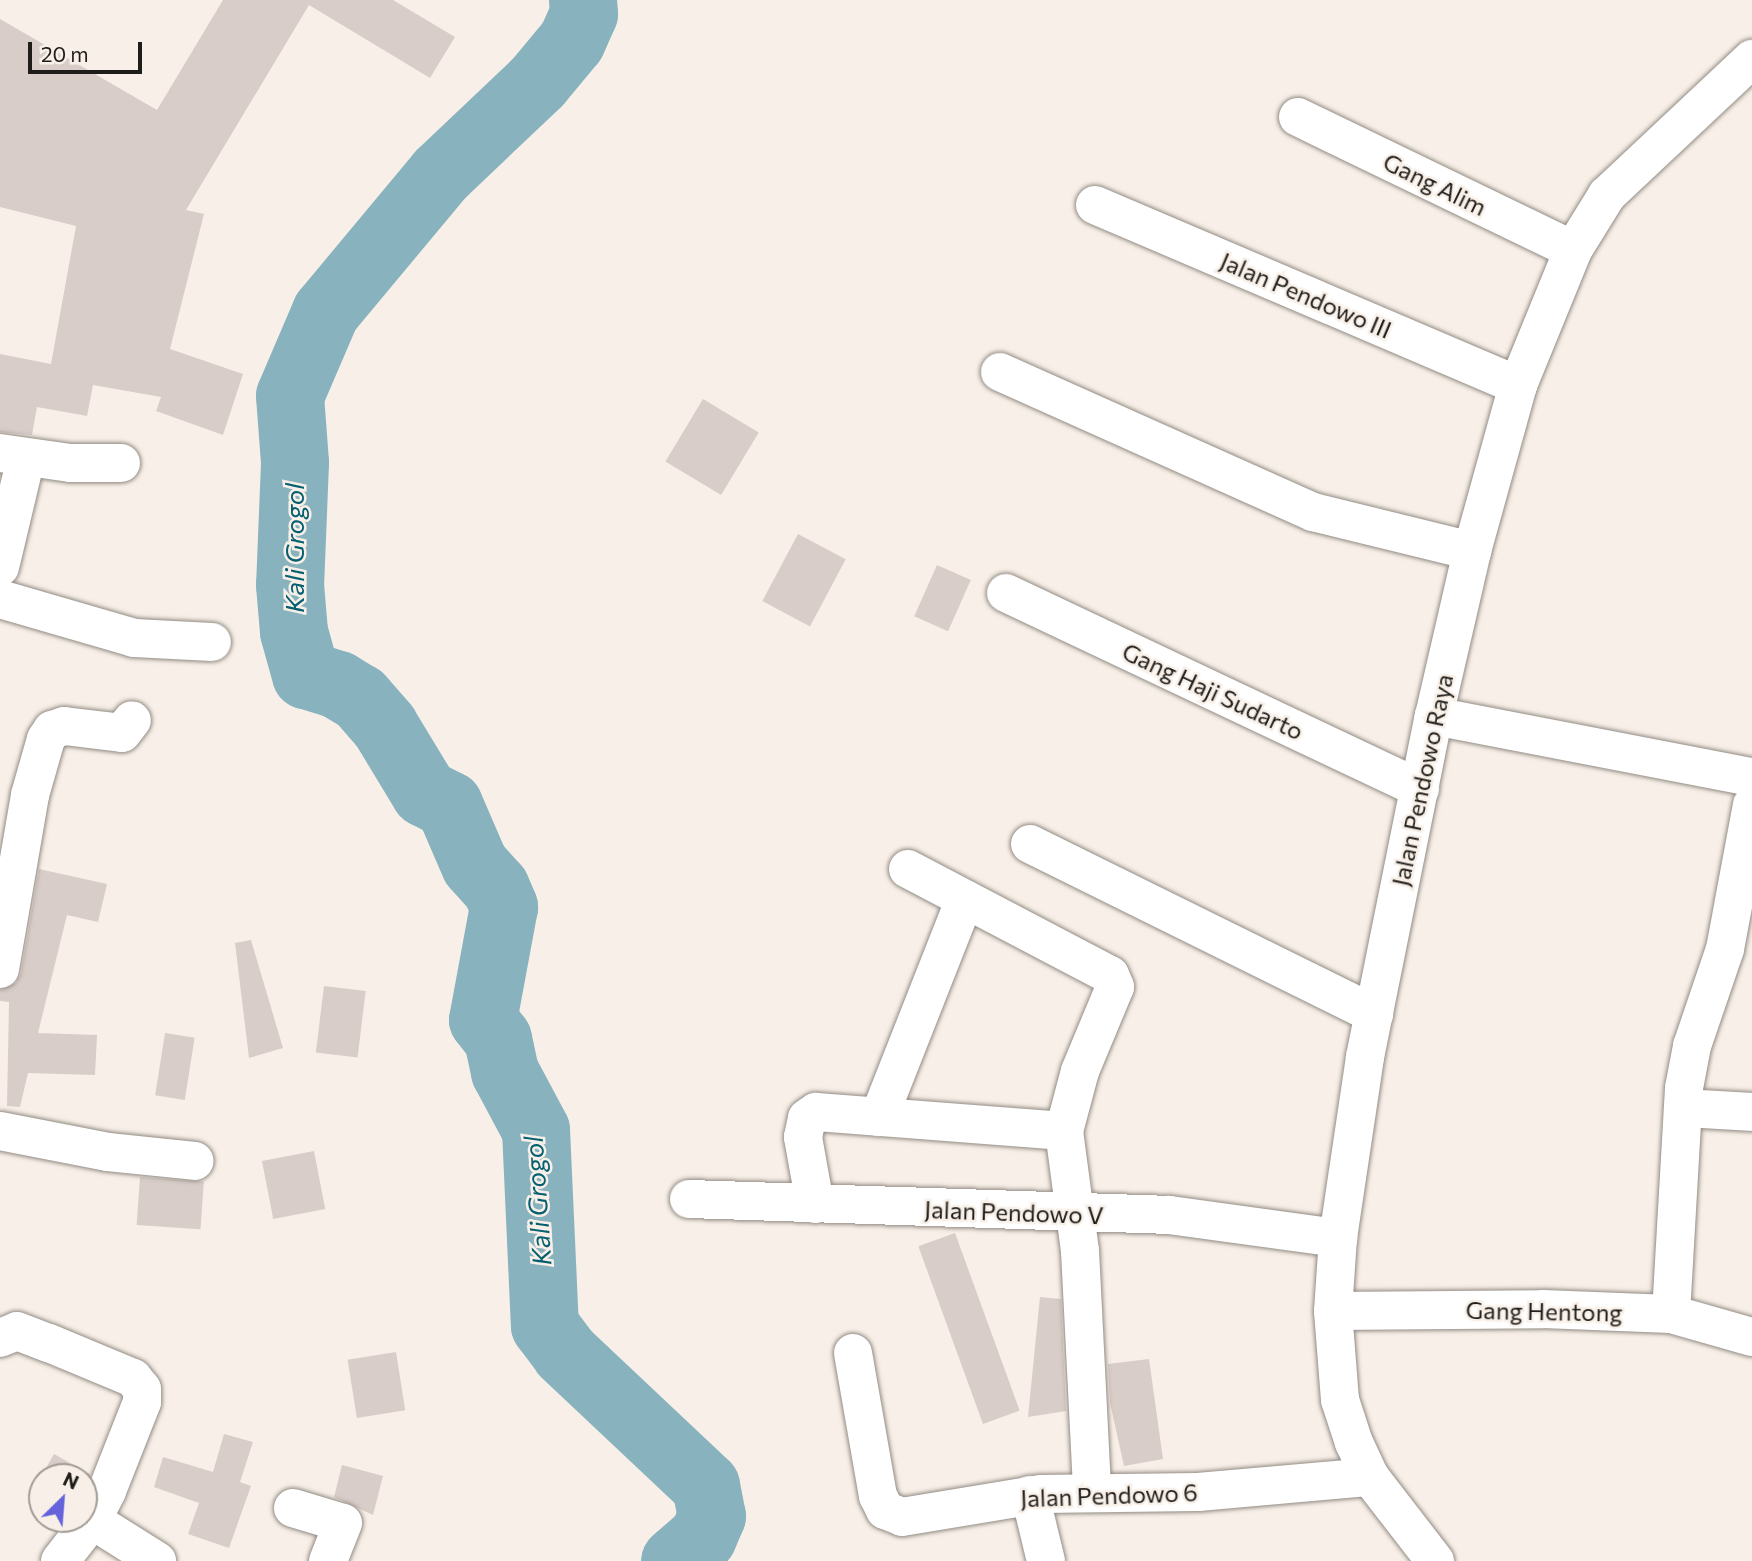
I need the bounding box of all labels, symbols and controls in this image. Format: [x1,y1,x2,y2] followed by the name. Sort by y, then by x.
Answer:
[32,28,145,72] scale bar
[41,41,89,66] text: 20 m
[1379,147,1491,221] street label: Gang Alim
[1216,246,1396,344] street label: Jalan Pendowo III
[278,483,310,613] water label: Kali Grogol
[1118,636,1308,746] street label: Gang Haji Sudarto
[1385,671,1459,889] street label: Jalan Pendowo Raya
[517,1135,557,1267] water label: Kali Grogol
[924,1194,1104,1230] street label: Jalan Pendowo V
[1465,1295,1623,1327] street label: Gang Hentong
[28,1463,98,1533] north arrow
[60,1467,83,1494] text: N
[1020,1478,1198,1512] street label: Jalan Pendowo 6

